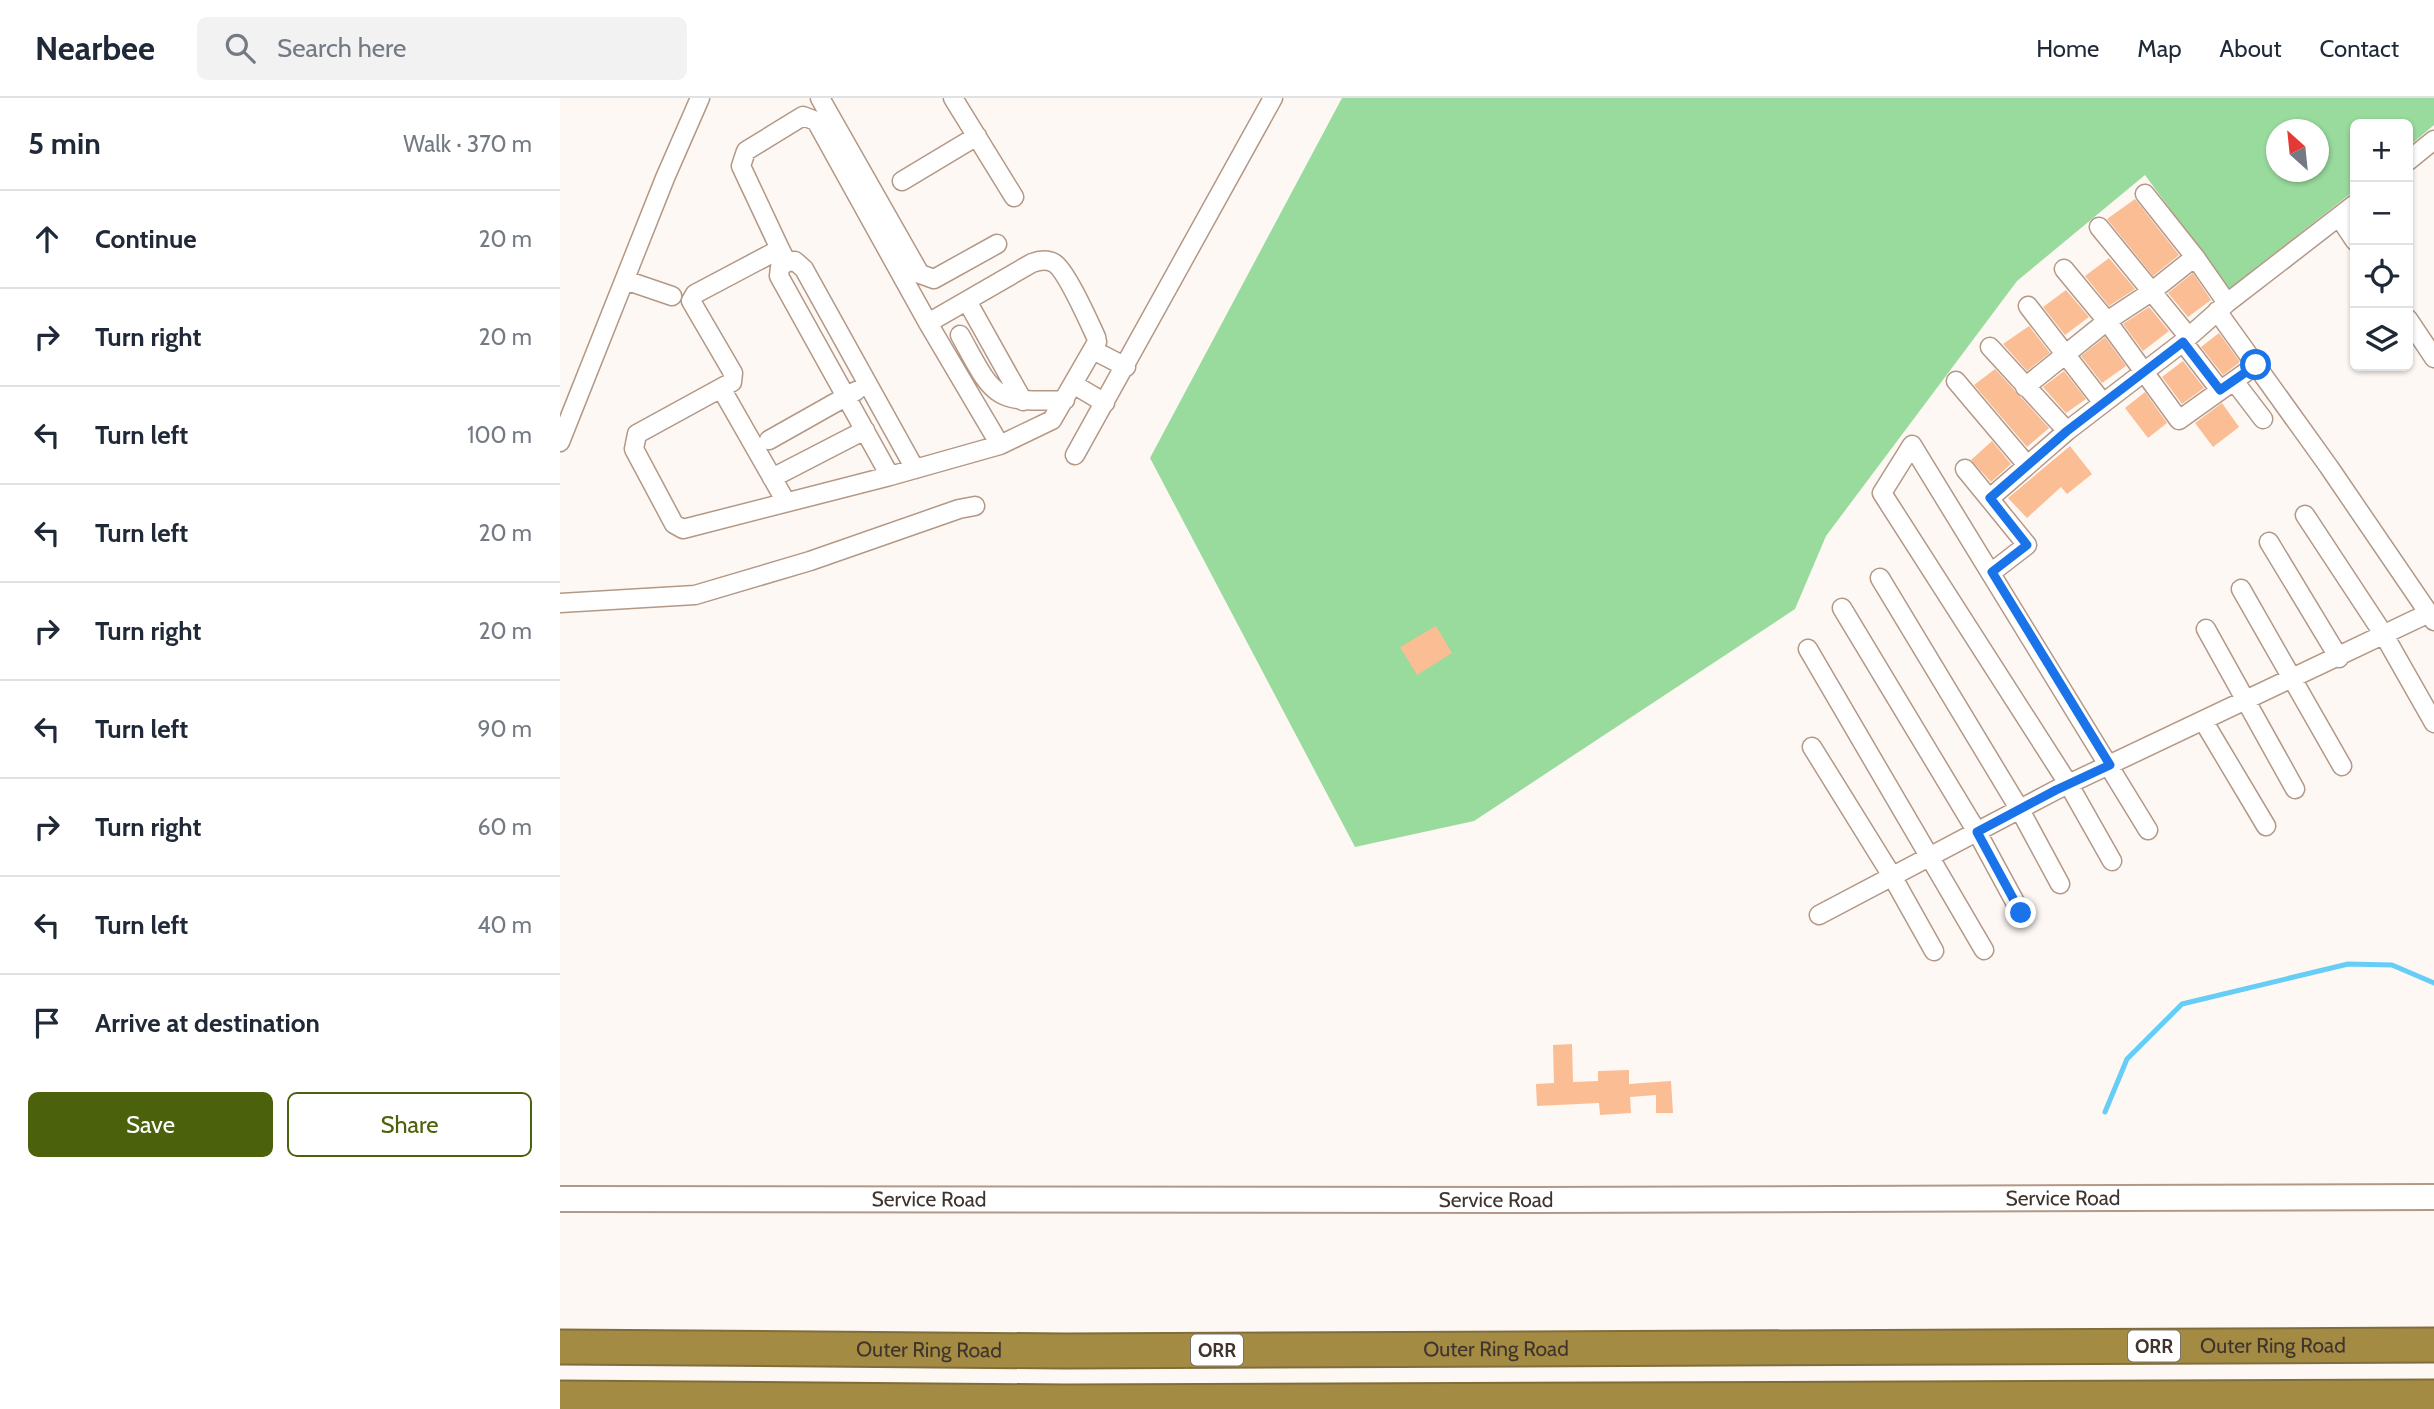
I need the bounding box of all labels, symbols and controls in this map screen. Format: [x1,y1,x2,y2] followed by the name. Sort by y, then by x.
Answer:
[197,17,687,80] search box
[35,28,155,68] text: Nearbee
[221,29,259,67] icon: search
[277,32,406,64] text: Search here
[2036,34,2099,63] text: Home
[2137,34,2182,63] text: Map
[2220,34,2282,63] text: About
[2320,34,2399,63] text: Contact
[2266,119,2329,182] north arrow
[2350,119,2413,371] map controls
[2350,119,2413,182] button: +
[28,125,101,162] text: 5 min
[403,130,532,158] text: Walk · 370 m
[2350,182,2413,245] button: −
[28,220,66,258] icon: ahead
[95,223,197,255] text: Continue
[479,225,532,253] text: 20 m
[2350,245,2413,308] button: locate
[2350,308,2413,371] button: layers
[28,318,66,356] icon: right
[95,321,201,353] text: Turn right
[479,323,532,351] text: 20 m
[2240,349,2271,380] route start
[28,416,66,454] icon: left
[95,419,188,451] text: Turn left
[467,421,532,449] text: 100 m
[28,514,66,552] icon: left
[95,517,188,549] text: Turn left
[479,519,532,547] text: 20 m
[28,612,66,650] icon: right
[95,615,201,647] text: Turn right
[479,617,532,645] text: 20 m
[28,710,66,748] icon: left
[95,713,188,745] text: Turn left
[478,715,532,743] text: 90 m
[28,808,66,846] icon: right
[95,811,201,843] text: Turn right
[478,813,532,841] text: 60 m
[2005,897,2036,928] route end
[28,906,66,944] icon: left
[95,909,188,941] text: Turn left
[477,911,532,939] text: 40 m
[28,1004,66,1042] icon: arrive
[95,1007,320,1039] text: Arrive at destination
[28,1092,273,1157] button: Save
[287,1092,532,1157] button: Share
[2005,1185,2121,1210] street label: Service Road
[872,1186,986,1211] street label: Service Road
[1439,1187,1554,1212] street label: Service Road
[2128,1330,2180,1362] road number: ORR
[2200,1332,2346,1358] street label: Outer Ring Road
[1191,1334,1243,1366] road number: ORR
[856,1336,1002,1362] street label: Outer Ring Road
[1423,1336,1569,1361] street label: Outer Ring Road

